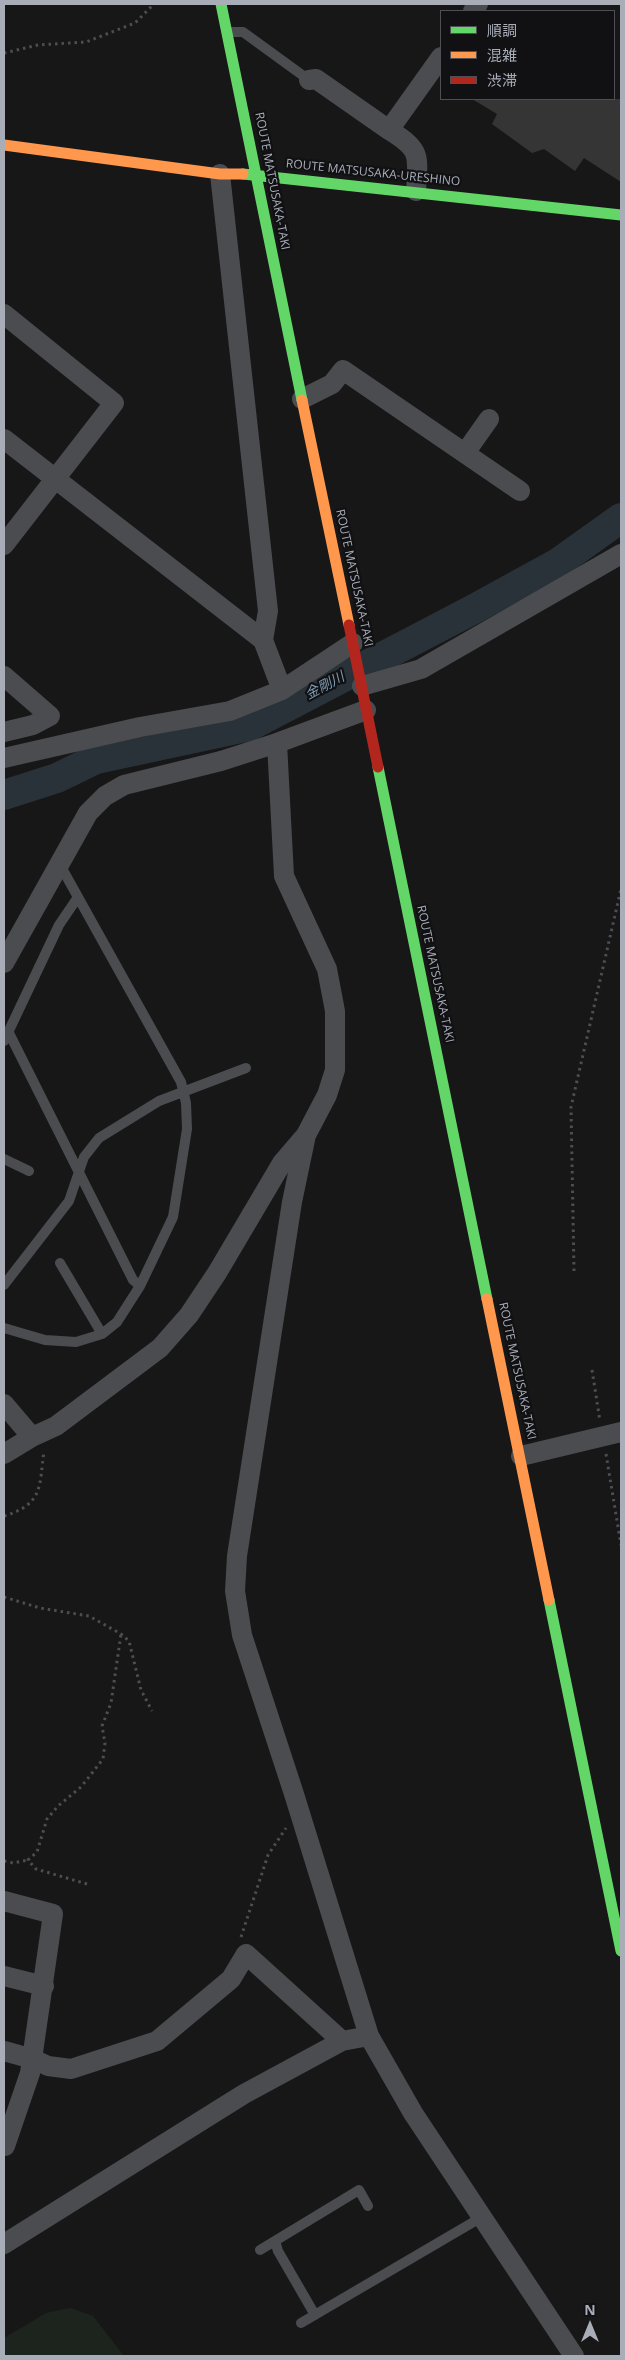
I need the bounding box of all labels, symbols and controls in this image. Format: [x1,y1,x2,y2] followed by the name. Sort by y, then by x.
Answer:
[440,10,615,100] legend
[487,20,517,40] text: 順調
[487,45,517,65] text: 混雑
[487,70,517,90] text: 渋滞
[252,111,292,251] street label: ROUTE MATSUSAKA-TAKI
[285,157,461,189] street label: ROUTE MATSUSAKA-URESHINO
[332,508,376,648] street label: ROUTE MATSUSAKA-TAKI
[303,669,347,703] water label: 金剛川
[413,904,457,1044] street label: ROUTE MATSUSAKA-TAKI
[495,1301,539,1441] street label: ROUTE MATSUSAKA-TAKI
[565,2300,615,2350] north arrow
[584,2300,596,2319] text: N

